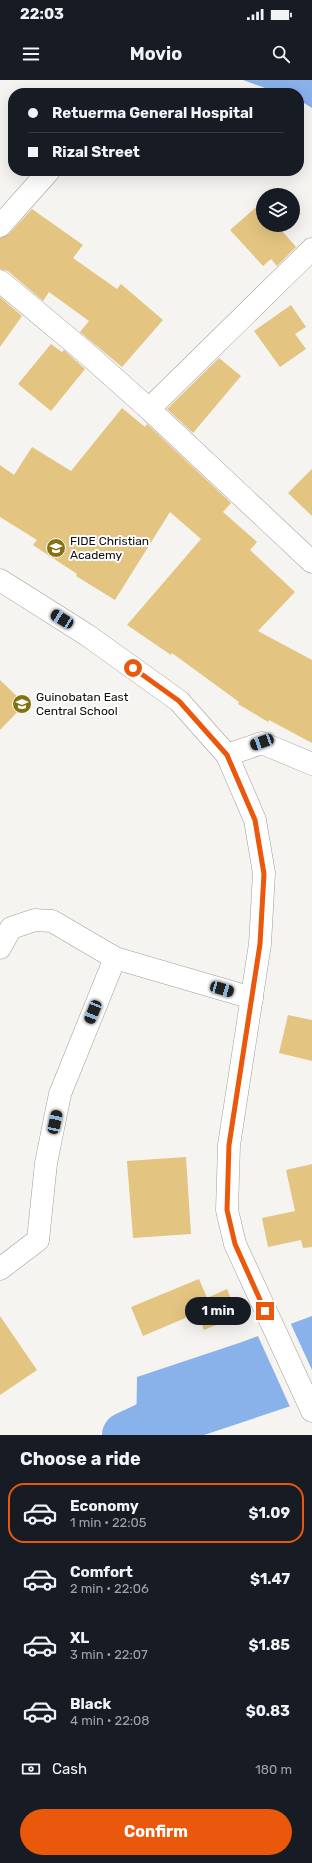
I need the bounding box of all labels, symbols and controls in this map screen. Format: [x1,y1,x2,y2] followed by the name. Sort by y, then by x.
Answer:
[20,5,64,23] text: 22:03
[20,43,42,65] icon: menu
[130,43,182,65] text: Movio
[270,43,292,65] icon: search
[52,104,253,122] text: Retuerma General Hospital
[52,143,140,161] text: Rizal Street
[256,188,300,232] map controls
[256,188,300,232] button: layers
[70,534,149,562] place label: FIDE Christian Academy
[45,537,67,559] school or university icon: FIDE Christian Academy
[49,608,75,630] car
[124,659,142,677] route start
[36,690,129,718] place label: Guinobatan East Central School
[11,693,33,715] school or university icon: Guinobatan East Central School
[249,732,275,752] car
[209,980,235,998] car
[83,999,103,1025] car
[47,1109,63,1135] car
[185,1297,251,1325] callout: 1 min
[256,1302,274,1320] route end
[201,1303,235,1318] text: 1 min
[20,1448,141,1470] text: Choose a ride
[22,1495,58,1531] icon: car
[70,1497,139,1515] text: Economy
[249,1504,290,1522] text: $1.09
[70,1515,147,1530] text: 1 min · 22:05
[22,1561,58,1597] icon: car
[70,1563,133,1581] text: Comfort
[250,1570,290,1588] text: $1.47
[70,1581,149,1596] text: 2 min · 22:06
[22,1627,58,1663] icon: car
[70,1629,89,1647] text: XL
[248,1636,290,1654] text: $1.85
[70,1647,148,1662] text: 3 min · 22:07
[22,1693,58,1729] icon: car
[70,1695,111,1713] text: Black
[246,1702,290,1720] text: $0.83
[70,1713,150,1728] text: 4 min · 22:08
[20,1758,42,1780] icon: cash
[52,1760,87,1778] text: Cash
[255,1762,292,1777] text: 180 m
[20,1809,292,1855] button: Confirm

